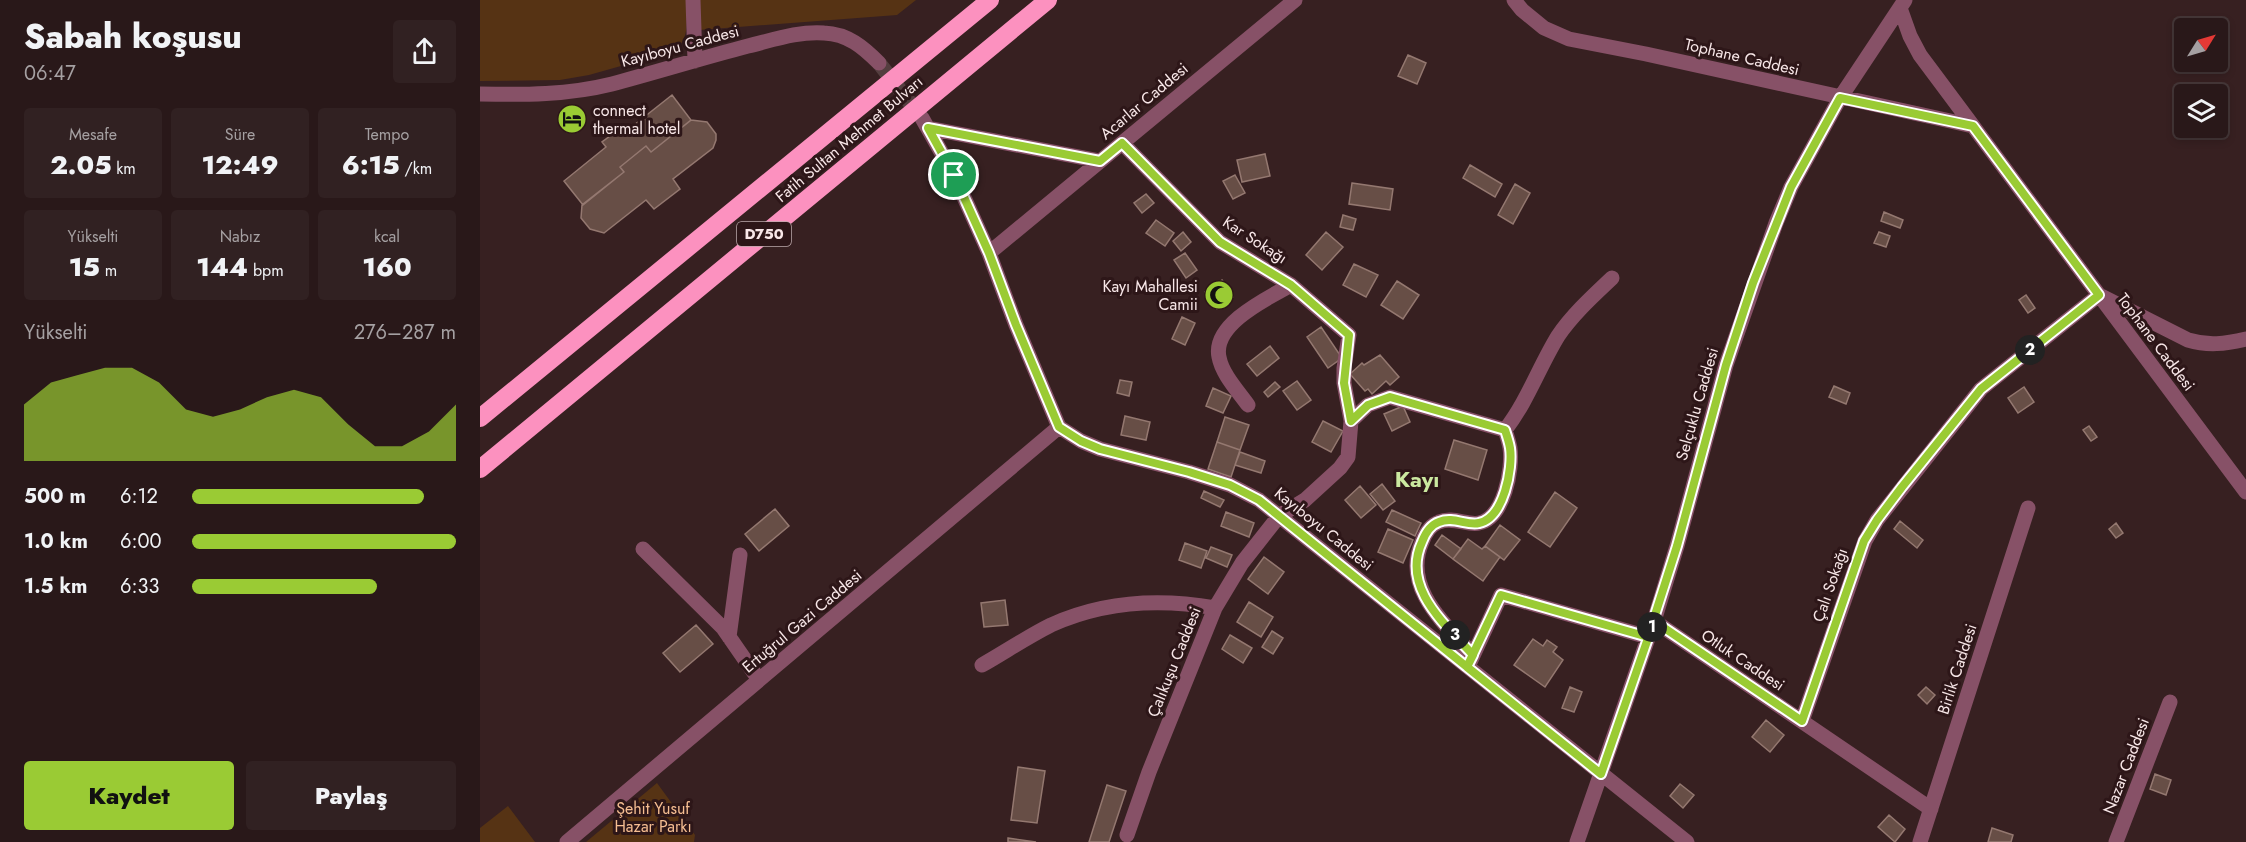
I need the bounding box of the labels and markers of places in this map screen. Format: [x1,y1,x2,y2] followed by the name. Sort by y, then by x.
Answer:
[593,99,681,140] place label: connect thermal hotel
[556,103,588,135] hotel icon: connect thermal hotel
[928,149,979,200] pin
[1102,275,1198,316] place label: Kayı Mahallesi Camii
[1203,279,1235,311] mosque icon: Kayı Mahallesi Camii
[2015,335,2045,365] pin: 2
[1637,612,1667,642] pin: 1
[1440,620,1470,650] pin: 3

